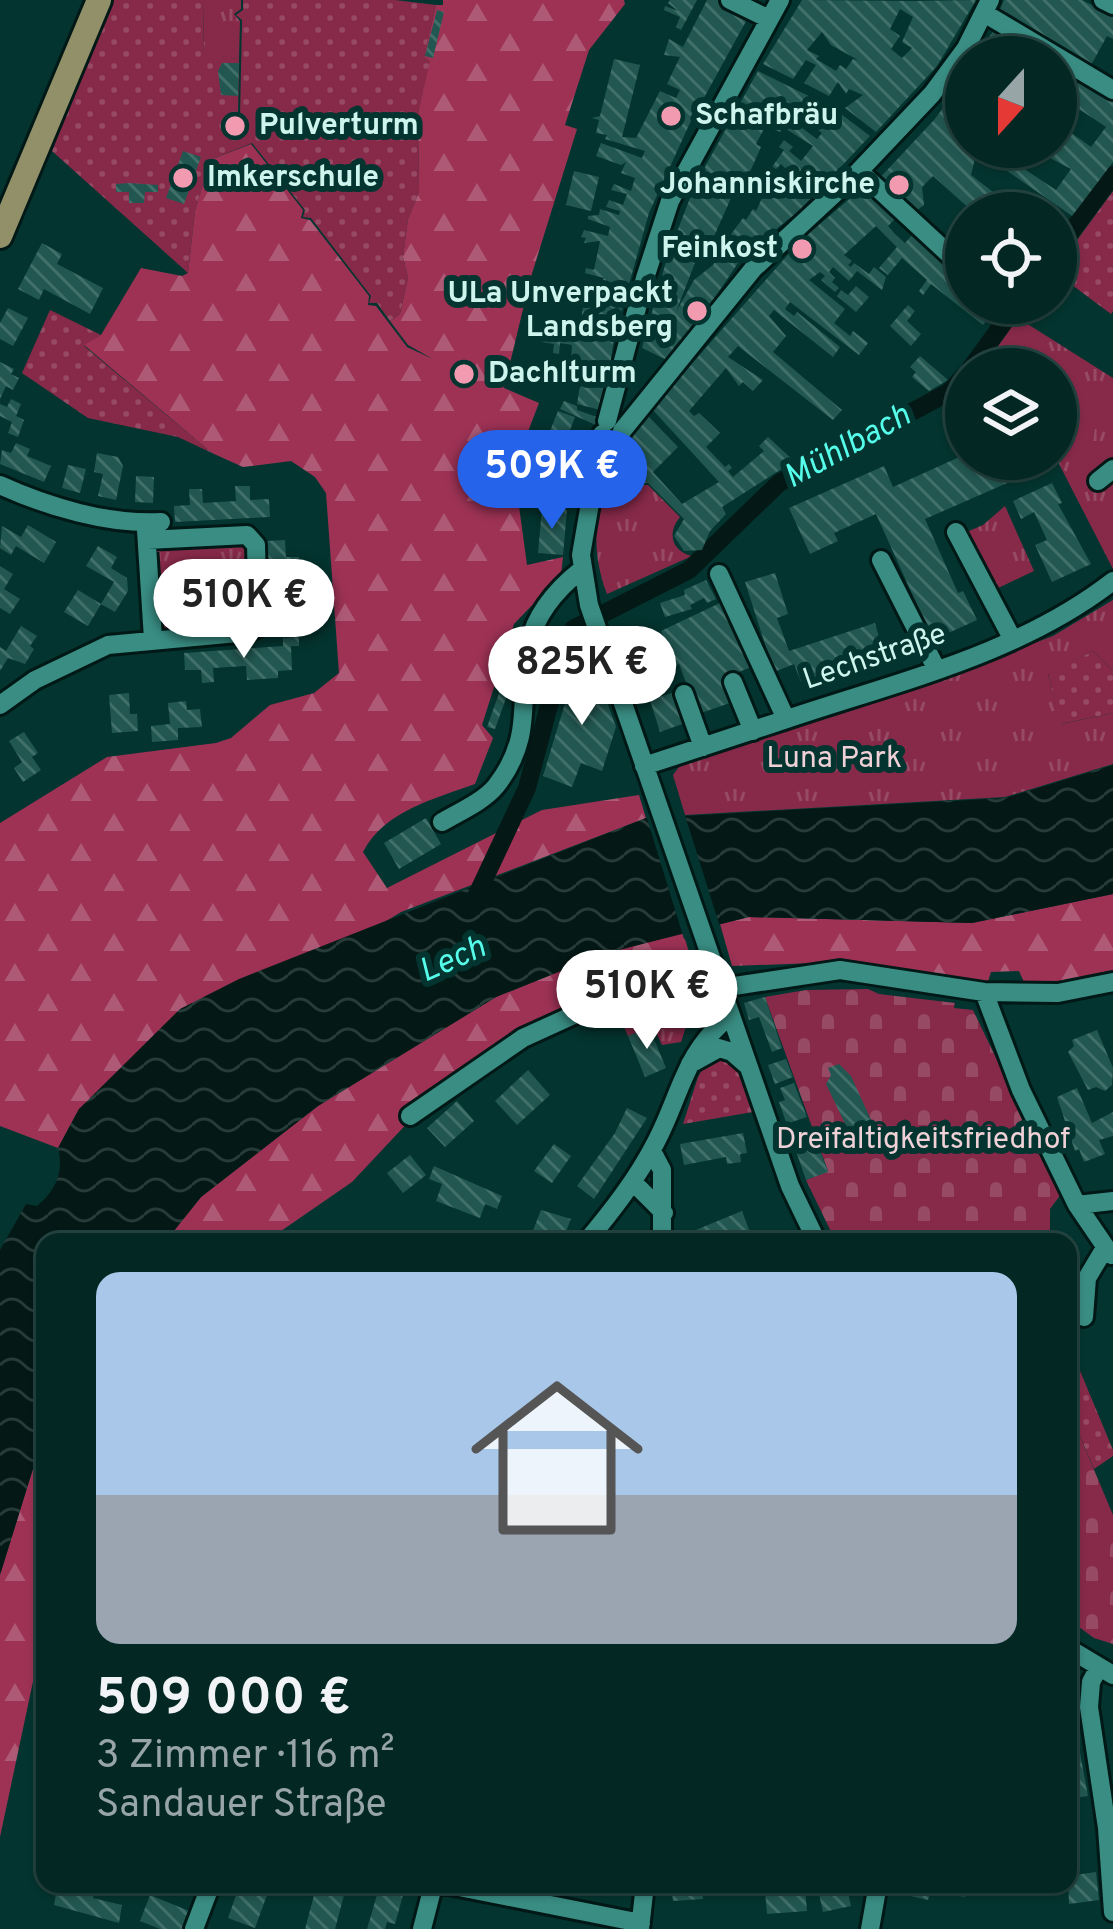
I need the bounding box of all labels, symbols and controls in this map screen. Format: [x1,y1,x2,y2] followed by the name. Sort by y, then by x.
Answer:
[945,36,1077,168] north arrow
[945,36,1077,480] map controls
[695,98,838,135] place label: Schafbräu
[658,103,684,129] marker: Schafbräu
[259,108,419,145] place label: Pulverturm
[222,113,248,139] marker: Pulverturm
[207,160,379,197] place label: Imkerschule
[170,165,196,191] marker: Imkerschule
[660,167,875,204] place label: Johanniskirche
[886,172,912,198] marker: Johanniskirche
[945,192,1077,324] button: locate
[661,231,778,268] place label: Feinkost
[789,236,815,262] marker: Feinkost
[447,276,673,347] place label: ULa Unverpackt Landsberg
[684,298,710,324] marker: ULa Unverpackt Landsberg
[945,348,1077,480] button: layers
[488,356,637,393] place label: Dachlturm
[451,361,477,387] marker: Dachlturm
[777,396,919,500] water label: Mühlbach
[454,430,650,532] pin: 509K €
[484,444,620,493] text: 509K €
[146,559,342,661] pin: 510K €
[180,573,308,622] text: 510K €
[799,616,951,700] street label: Lechstraße
[484,626,680,728] pin: 825K €
[515,640,649,689] text: 825K €
[766,741,902,778] park label: Luna Park
[413,928,493,994] water label: Lech
[549,950,745,1052] pin: 510K €
[583,964,711,1013] text: 510K €
[776,1122,1070,1159] park label: Dreifaltigkeitsfriedhof
[449,1350,665,1566] icon: home
[96,1668,351,1733] text: 509 000 €
[96,1733,395,1782] text: 3 Zimmer · 116 m²
[96,1782,386,1831] text: Sandauer Straße

